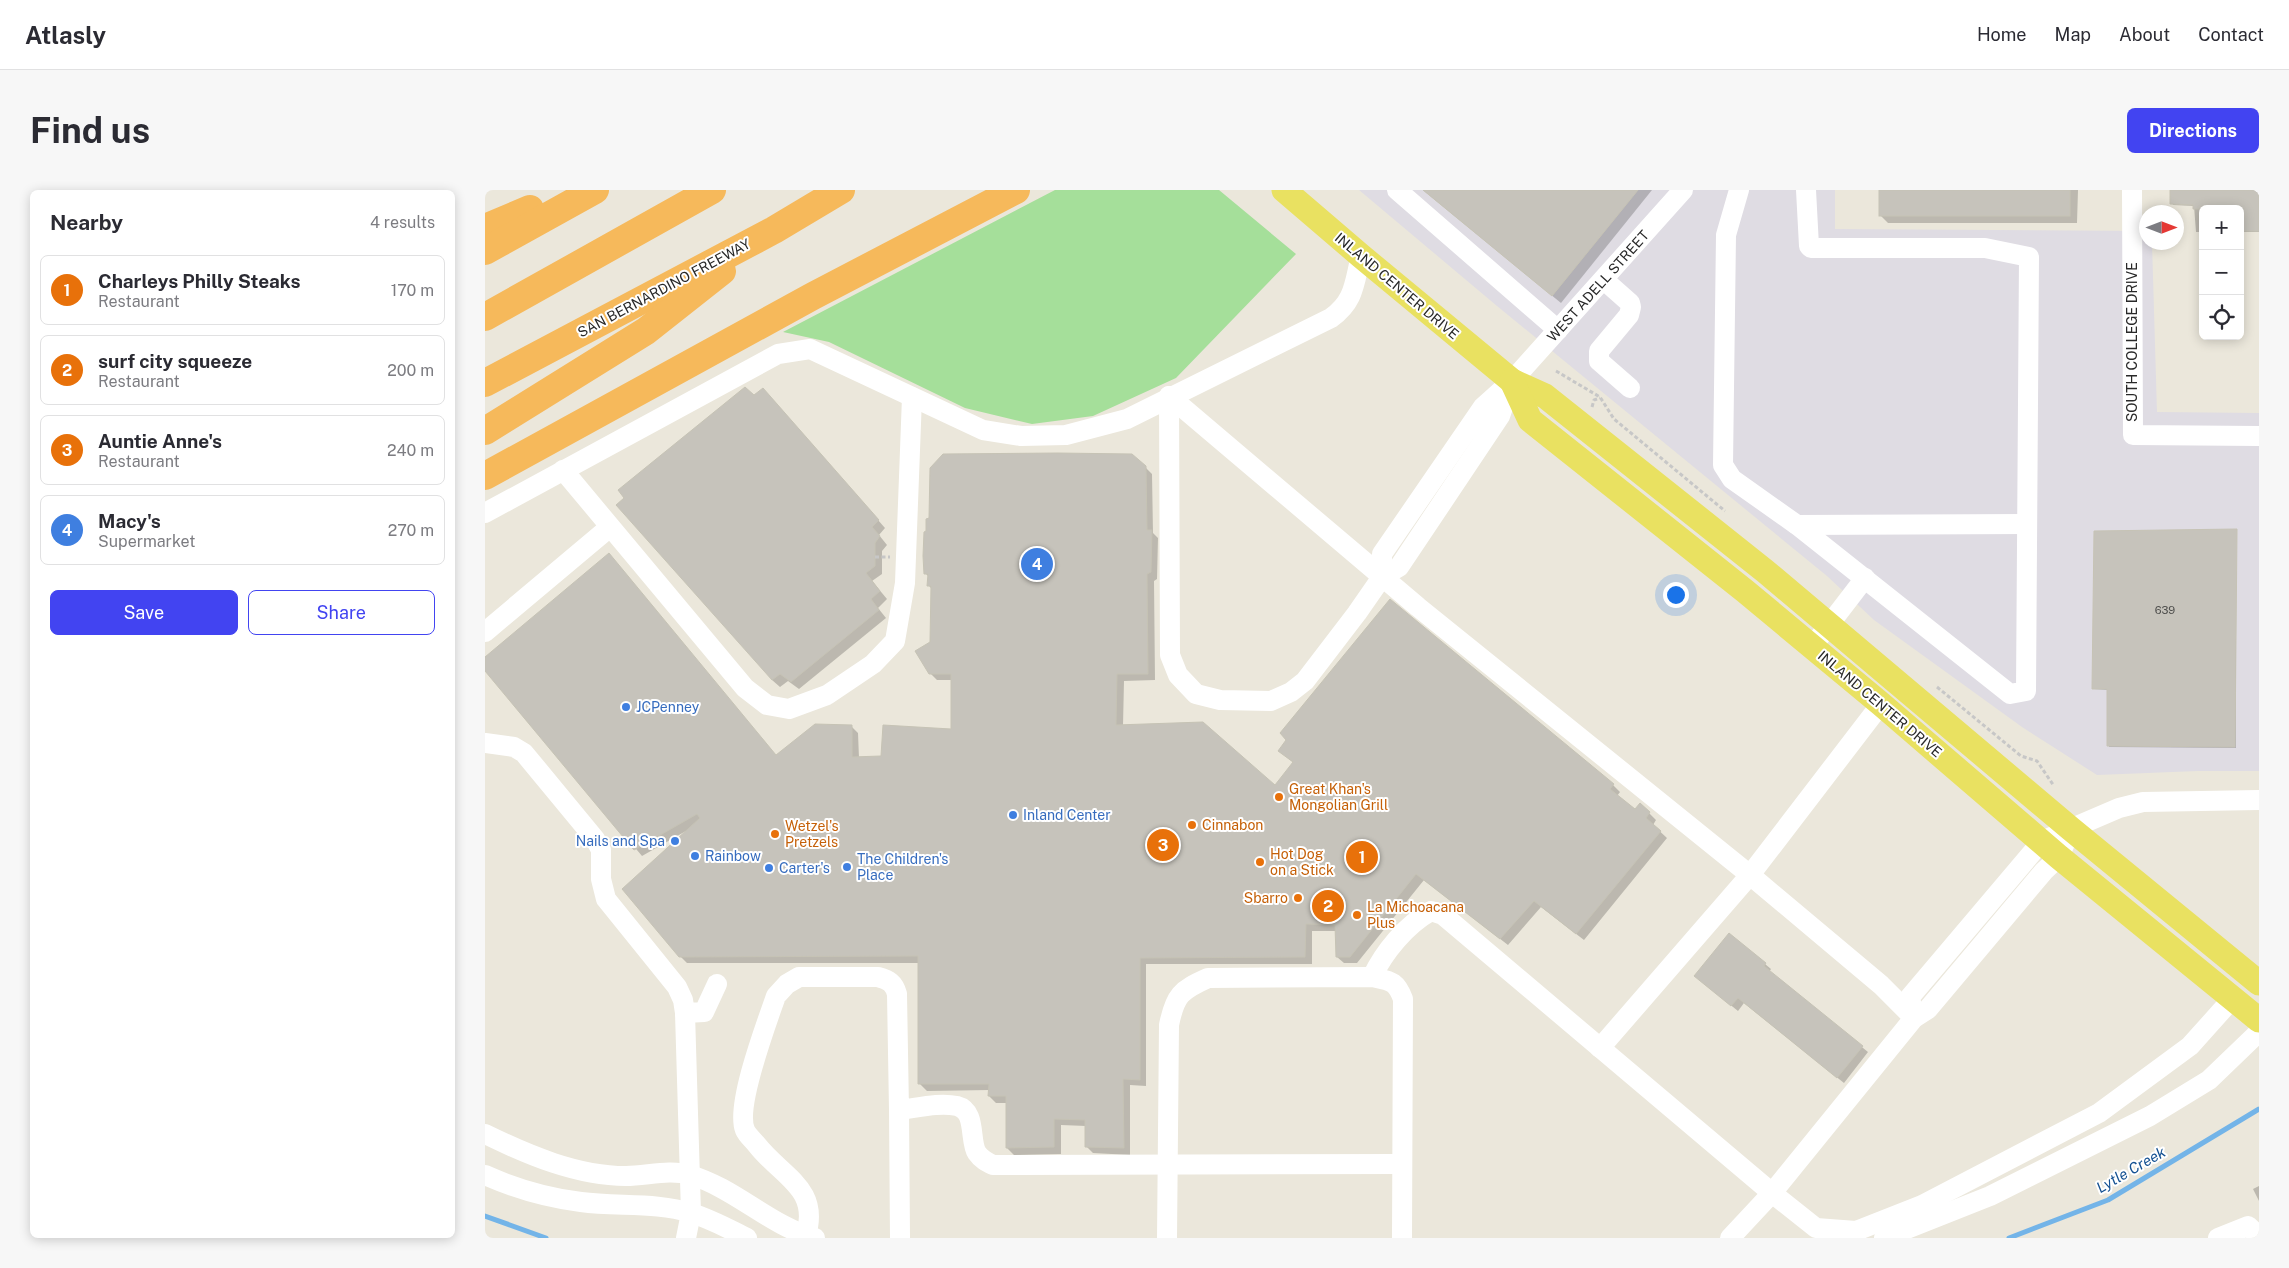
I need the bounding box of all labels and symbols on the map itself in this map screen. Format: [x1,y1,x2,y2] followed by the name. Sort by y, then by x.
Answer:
[2139,205,2184,250] north arrow
[1544,227,1652,345] street label: WEST ADELL STREET
[1332,230,1462,342] street label: INLAND CENTER DRIVE
[575,235,753,340] street label: SAN BERNARDINO FREEWAY
[2124,262,2140,422] street label: SOUTH COLLEGE DRIVE
[1021,545,1053,583] pin: 4
[1663,582,1689,608] your location
[2155,604,2175,616] house number: 639
[1815,648,1945,760] street label: INLAND CENTER DRIVE
[636,699,700,715] place label: JCPenney
[620,701,632,713] marker: JCPenney
[1289,781,1388,813] place label: Great Khan's Mongolian Grill
[1273,791,1285,803] marker: Great Khan's Mongolian Grill
[1023,807,1111,823] place label: Inland Center
[1007,809,1019,821] marker: Inland Center
[1202,817,1263,833] place label: Cinnabon
[785,818,838,850] place label: Wetzel's Pretzels
[1186,819,1198,831] marker: Cinnabon
[1147,826,1179,864] pin: 3
[769,828,781,840] marker: Wetzel's Pretzels
[576,833,665,849] place label: Nails and Spa
[669,835,681,847] marker: Nails and Spa
[1346,838,1378,876] pin: 1
[1270,846,1334,878] place label: Hot Dog on a Stick
[705,848,761,864] place label: Rainbow
[689,850,701,862] marker: Rainbow
[857,851,948,883] place label: The Children's Place
[1254,856,1266,868] marker: Hot Dog on a Stick
[779,860,830,876] place label: Carter's
[841,861,853,873] marker: The Children's Place
[763,862,775,874] marker: Carter's
[1312,887,1344,925] pin: 2
[1244,890,1288,906] place label: Sbarro
[1292,892,1304,904] marker: Sbarro
[1367,899,1464,931] place label: La Michoacana Plus
[1351,909,1363,921] marker: La Michoacana Plus
[2093,1143,2169,1196] water label: Lytle Creek

